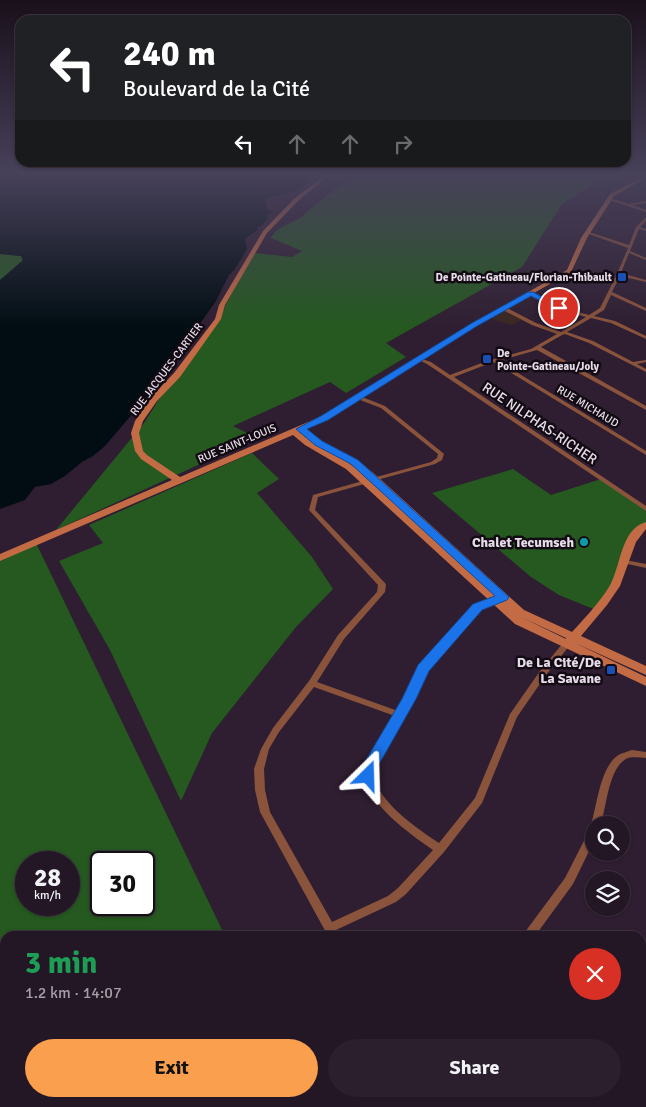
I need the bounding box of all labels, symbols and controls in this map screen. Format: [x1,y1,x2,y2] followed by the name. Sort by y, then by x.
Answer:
[123,32,216,75] text: 240 m
[40,35,105,100] icon: left
[123,75,310,102] text: Boulevard de la Cité
[230,130,258,158] icon: left
[283,130,311,158] icon: ahead
[336,130,364,158] icon: ahead
[389,130,417,158] icon: right
[436,271,612,284] place label: De Pointe-Gatineau/Florian-Thibault
[616,271,628,283] marker: De Pointe-Gatineau/Florian-Thibault
[538,287,580,329] pin
[545,294,573,322] icon: arrive
[127,320,206,418] street label: RUE JACQUES-CARTIER
[497,347,599,373] place label: De Pointe-Gatineau/Joly
[481,353,493,365] marker: De Pointe-Gatineau/Joly
[479,379,600,468] street label: RUE NILPHAS-RICHER
[555,383,621,430] street label: RUE MICHAUD
[196,421,278,466] street label: RUE SAINT-LOUIS
[472,534,574,551] place label: Chalet Tecumseh
[578,536,590,548] marker: Chalet Tecumseh
[517,654,601,687] place label: De La Cité/De La Savane
[605,664,617,676] marker: De La Cité/De La Savane
[341,749,393,801] position arrow
[585,816,630,916] map controls
[585,816,630,861] button: search
[90,851,155,916] speed limit sign: 30
[34,862,61,893] text: 28
[585,871,630,916] button: layers
[34,888,61,903] text: km/h
[25,945,97,982] text: 3 min
[569,948,621,1000] button: close
[25,983,122,1003] text: 1.2 km · 14:07
[25,1039,318,1097] button: Exit
[328,1039,621,1097] button: Share

